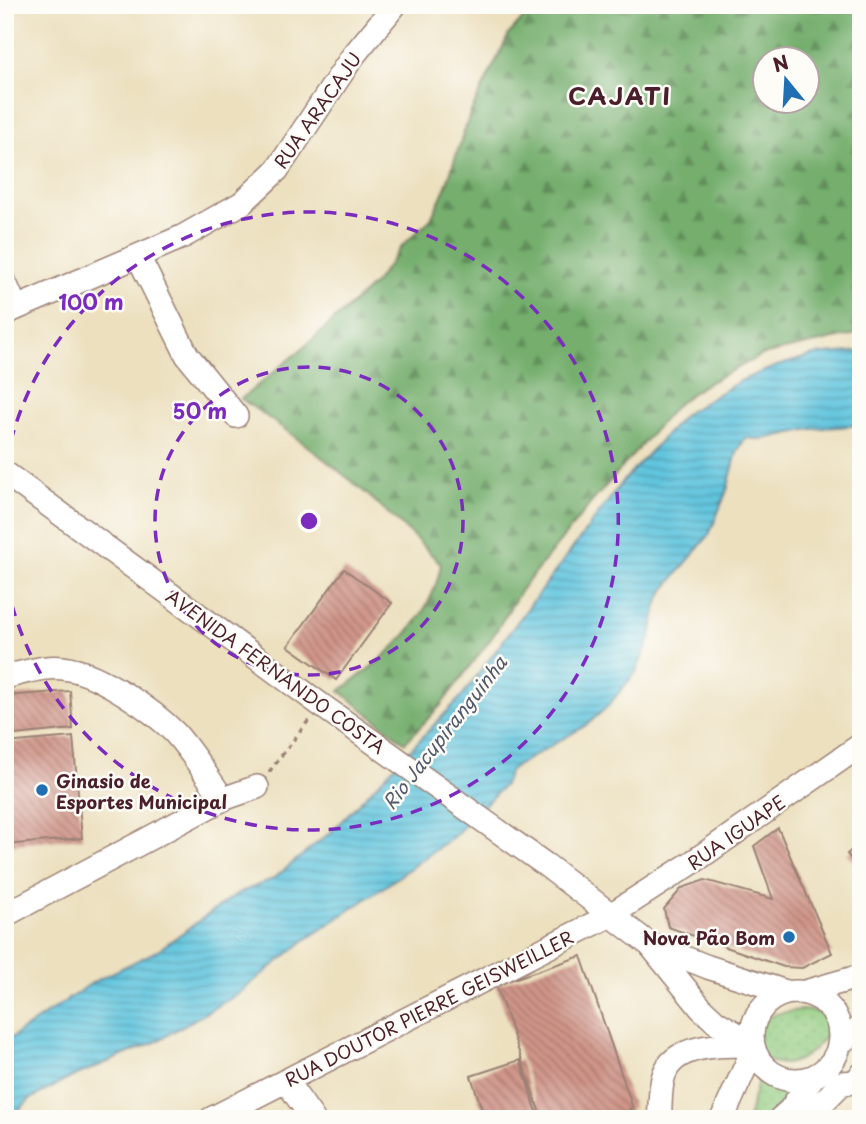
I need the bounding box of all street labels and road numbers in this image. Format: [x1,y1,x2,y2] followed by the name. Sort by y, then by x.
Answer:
[267,46,367,174] street label: RUA ARACAJU
[161,582,391,760] street label: AVENIDA FERNANDO COSTA
[681,788,791,876] street label: RUA IGUAPE
[280,923,578,1093] street label: RUA DOUTOR PIERRE GEISWEILLER

